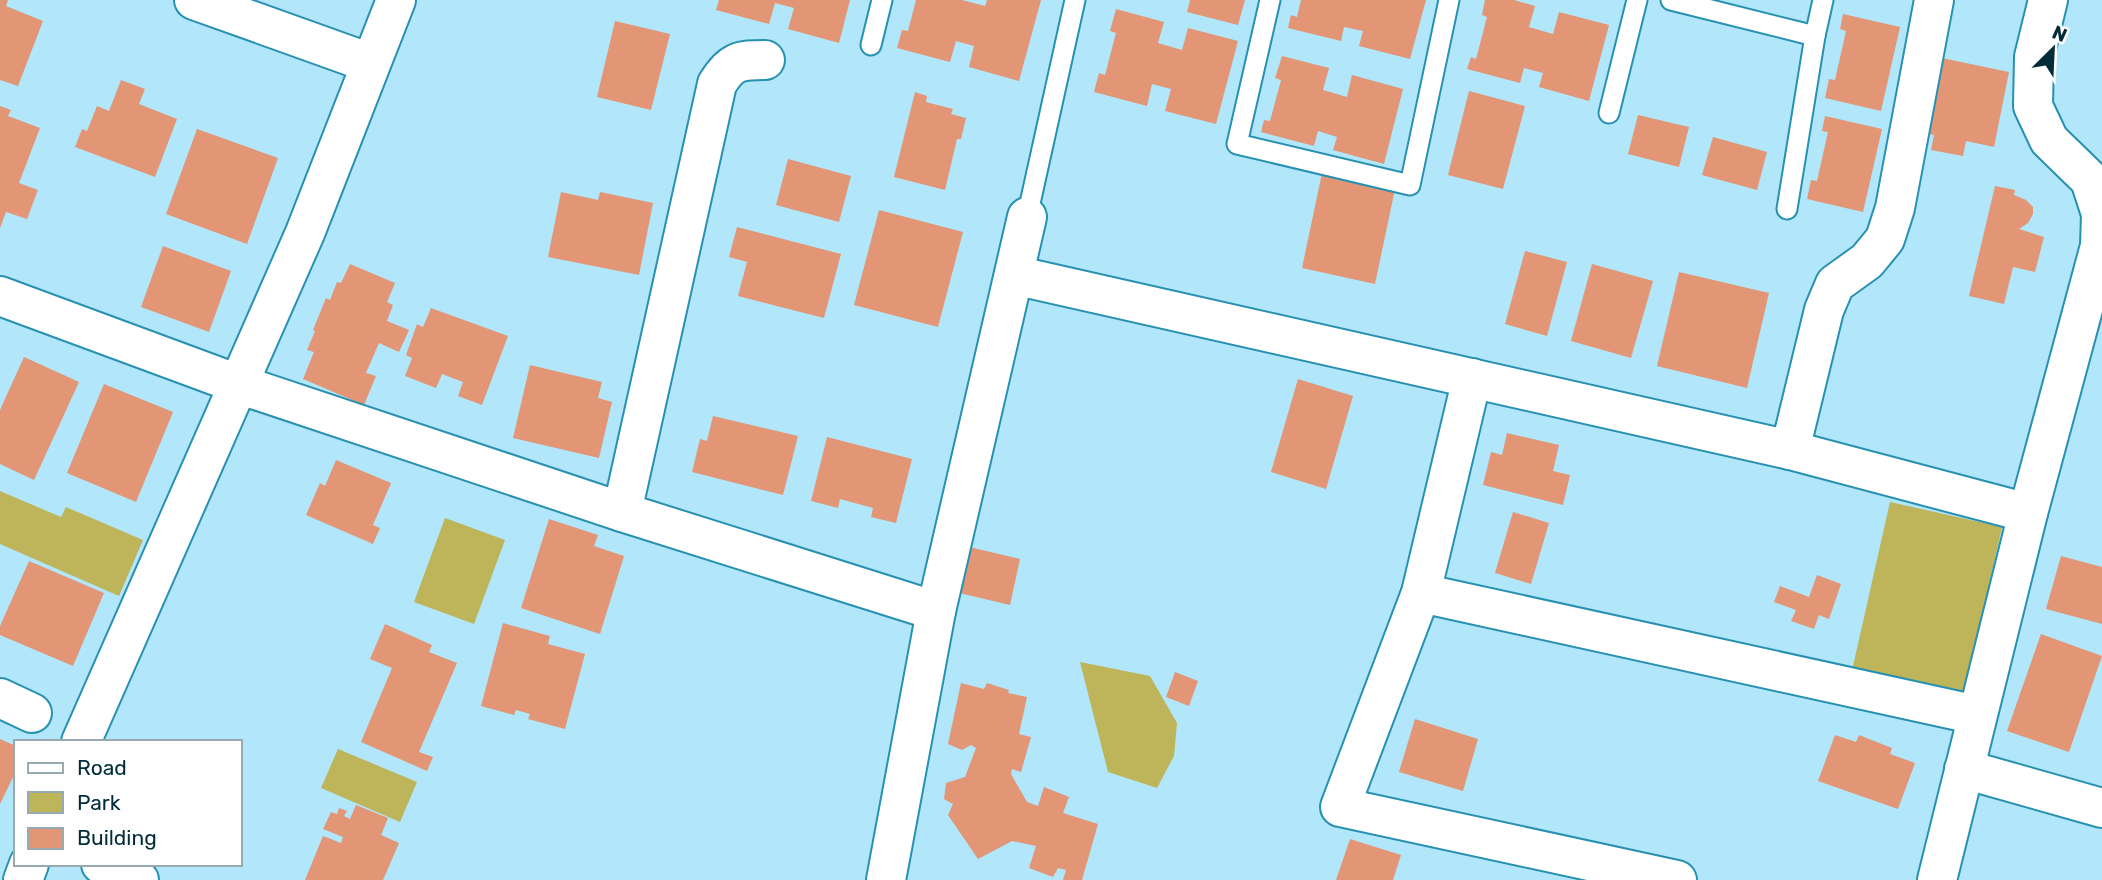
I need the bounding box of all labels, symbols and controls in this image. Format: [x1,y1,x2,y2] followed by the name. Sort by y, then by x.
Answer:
[2018,14,2088,84] north arrow
[2049,21,2071,47] text: N
[14,740,242,866] legend
[77,755,127,780] text: Road
[77,790,121,815] text: Park
[77,825,157,850] text: Building

